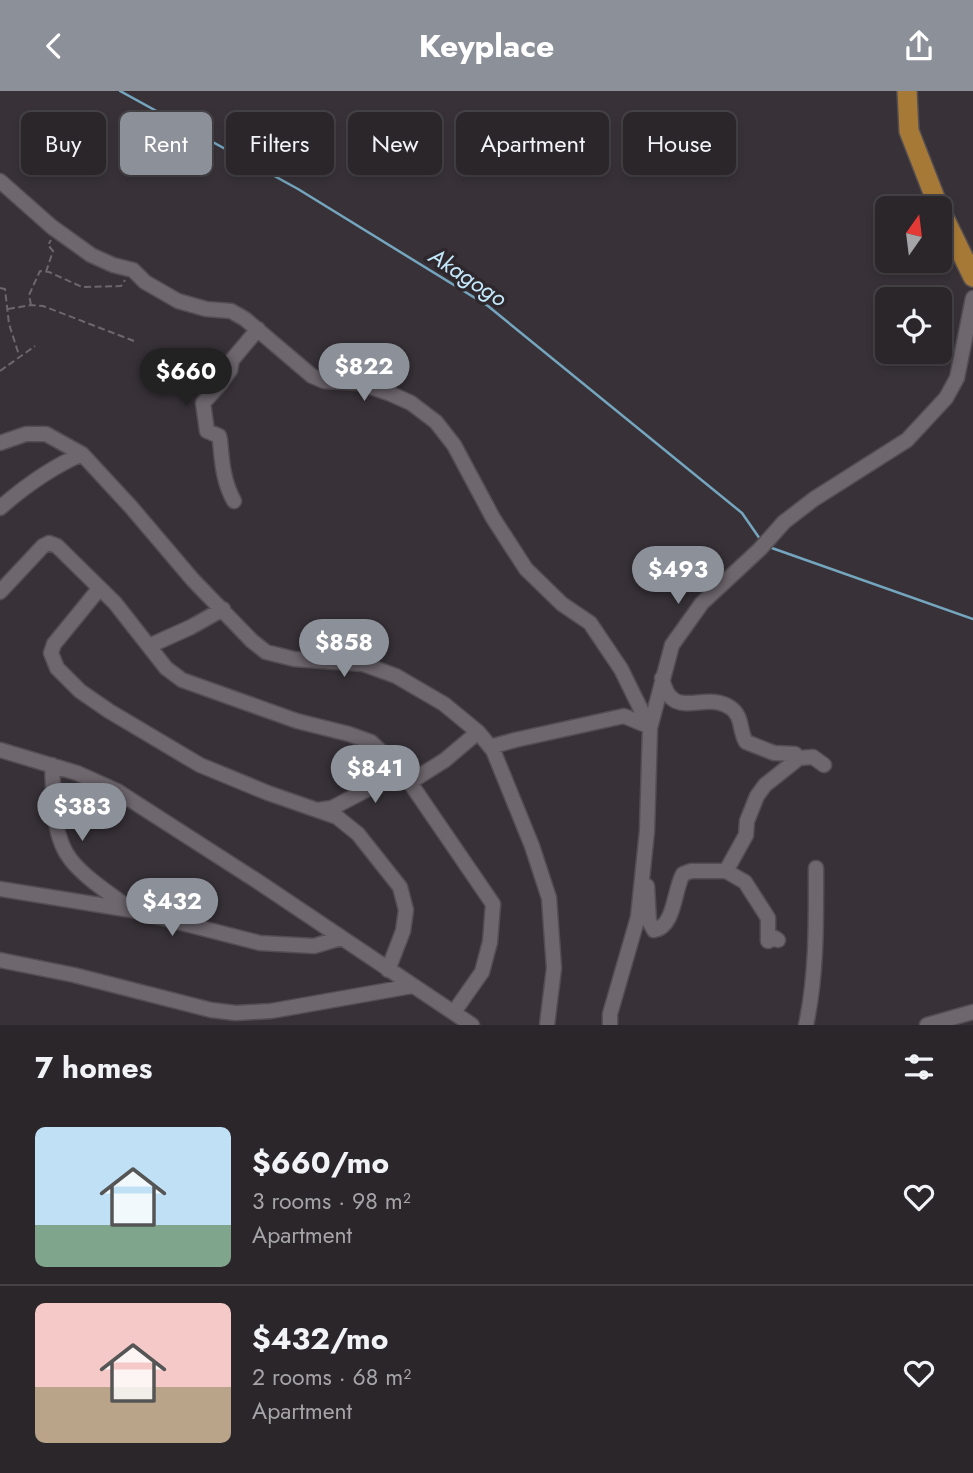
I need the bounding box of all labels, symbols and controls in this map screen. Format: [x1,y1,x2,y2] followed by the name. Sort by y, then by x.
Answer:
[419,23,554,69] text: Keyplace
[35,27,73,65] icon: back
[900,27,938,65] icon: share
[21,112,106,175] chip: Buy
[120,112,212,175] chip: Rent
[226,112,334,175] chip: Filters
[348,112,442,175] chip: New
[456,112,609,175] chip: Apartment
[623,112,736,175] chip: House
[875,196,952,273] north arrow
[875,196,952,364] map controls
[421,238,514,315] water label: Akagogo
[875,287,952,364] button: locate
[323,343,405,403] pin: $822
[145,349,227,408] pin: $660
[335,349,393,383] text: $822
[156,354,216,388] text: $660
[637,547,719,606] pin: $493
[648,552,708,586] text: $493
[303,619,385,679] pin: $858
[315,625,373,659] text: $858
[334,745,416,805] pin: $841
[347,751,403,785] text: $841
[41,783,123,843] pin: $383
[53,789,111,823] text: $383
[131,879,213,938] pin: $432
[142,884,202,918] text: $432
[35,1046,152,1089] text: 7 homes
[900,1048,938,1086] icon: filters
[252,1141,389,1184] text: $660/mo
[91,1155,175,1239] icon: home
[900,1178,938,1216] icon: heart
[252,1184,411,1218] text: 3 rooms · 98 m²
[252,1218,352,1252] text: Apartment
[252,1317,388,1360] text: $432/mo
[91,1331,175,1415] icon: home
[900,1354,938,1392] icon: heart
[252,1360,411,1394] text: 2 rooms · 68 m²
[252,1394,352,1428] text: Apartment

